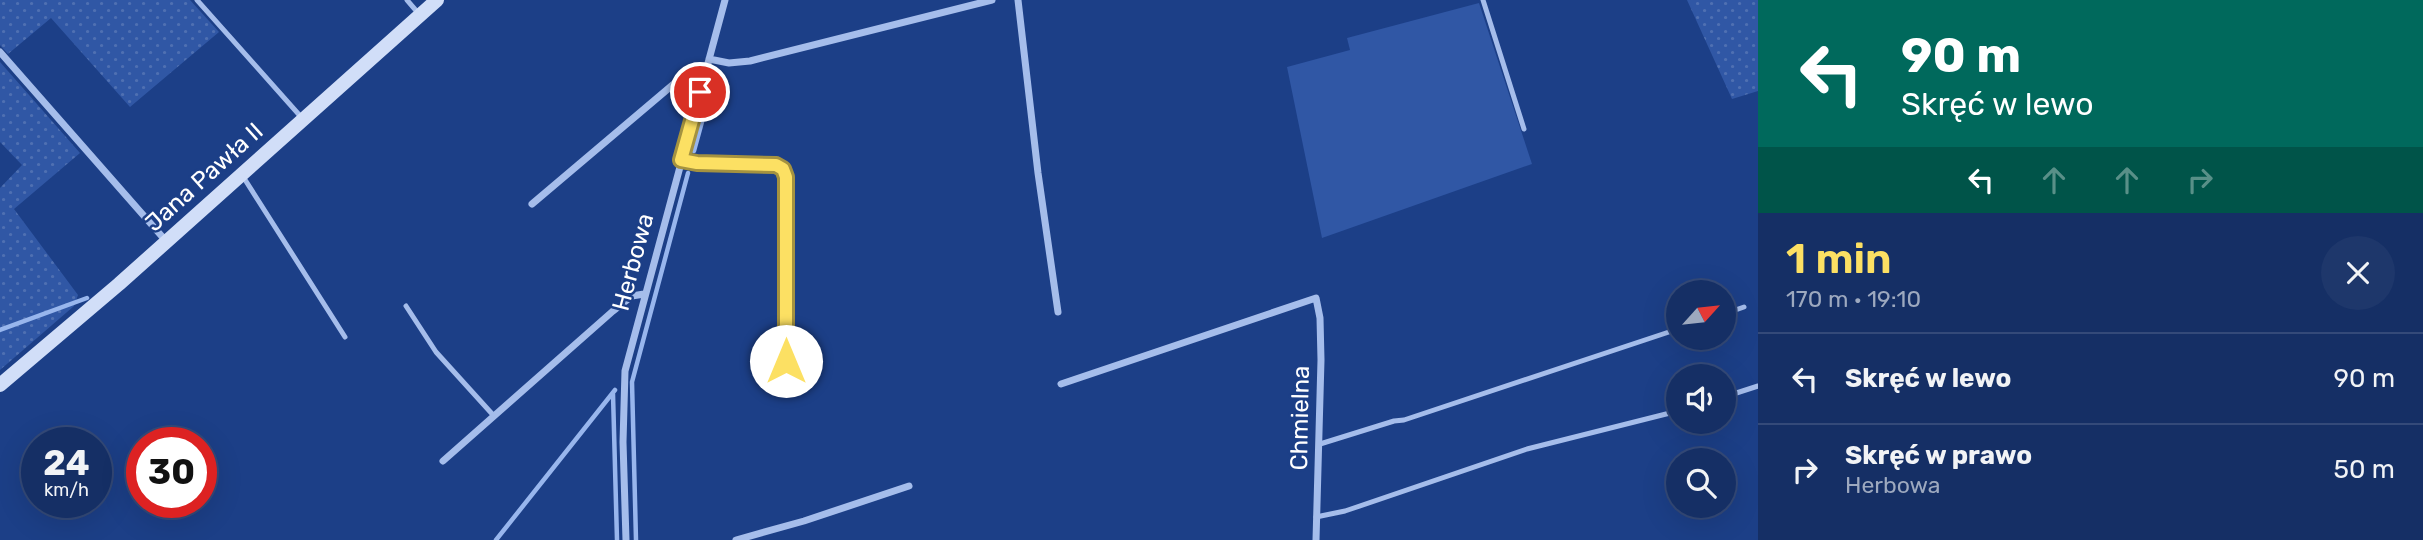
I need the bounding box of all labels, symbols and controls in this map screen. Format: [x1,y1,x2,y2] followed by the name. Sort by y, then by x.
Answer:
[1901,26,2021,84] text: 90 m
[1786,28,1877,119] icon: left
[670,62,730,122] pin
[681,73,719,111] icon: arrive
[1901,85,2094,123] text: Skręć w lewo
[139,117,269,237] street label: Jana Pawła II
[1962,161,2000,199] icon: left
[2035,161,2073,199] icon: ahead
[2108,161,2146,199] icon: ahead
[2181,161,2219,199] icon: right
[607,210,659,314] street label: Herbowa
[1786,234,1892,284] text: 1 min
[2321,236,2395,310] button: close
[1666,280,1736,350] north arrow
[1666,280,1736,518] map controls
[1786,285,1921,313] text: 170 m · 19:10
[749,324,823,398] position arrow
[1786,360,1824,398] icon: left
[1845,363,2011,394] text: Skręć w lewo
[2334,363,2395,394] text: 90 m
[1666,364,1736,434] button: sound
[1285,365,1315,471] street label: Chmielna
[126,427,217,518] speed limit sign: 30
[1845,440,2032,471] text: Skręć w prawo
[43,442,90,484] text: 24
[1666,448,1736,518] button: search
[1786,451,1824,489] icon: right
[2334,454,2395,485] text: 50 m
[1845,471,1940,499] text: Herbowa
[44,479,89,501] text: km/h

